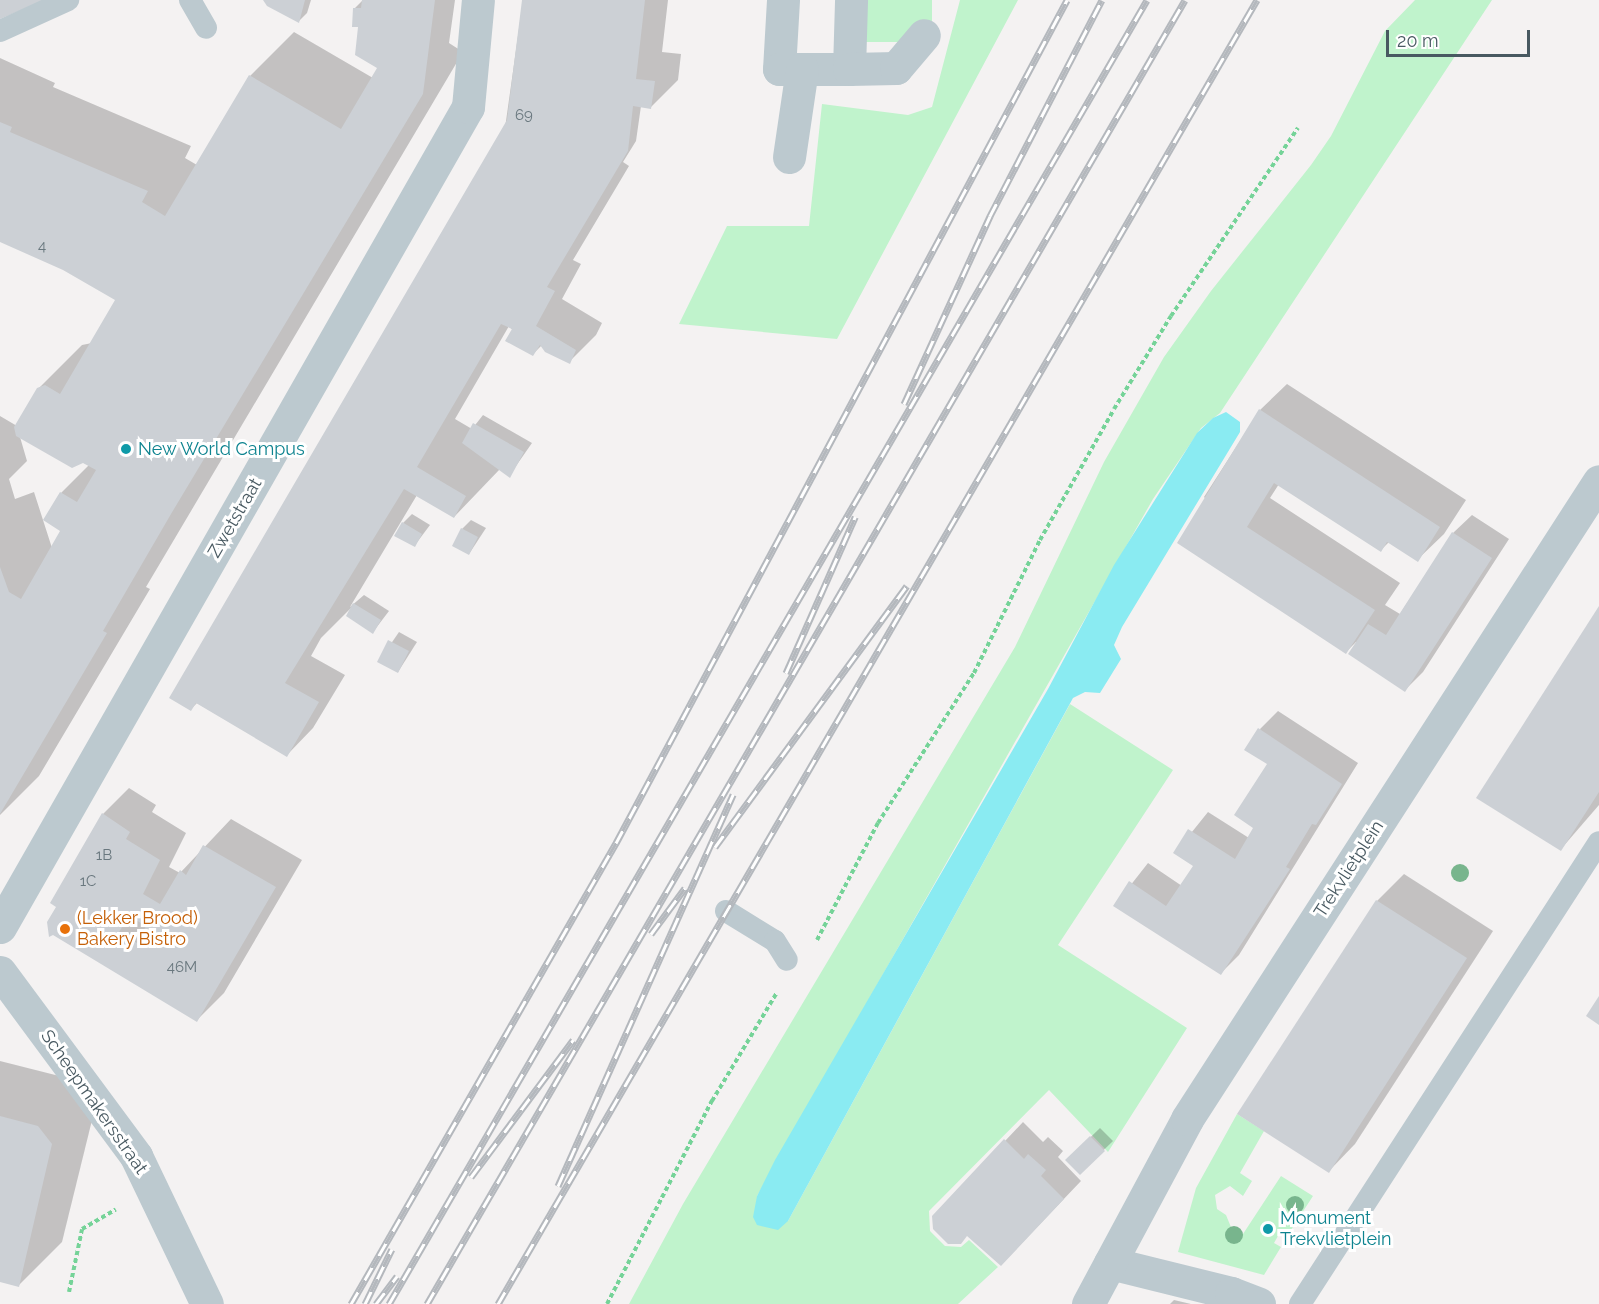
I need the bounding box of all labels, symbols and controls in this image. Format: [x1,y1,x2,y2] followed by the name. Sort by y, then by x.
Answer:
[1389,18,1533,56] scale bar
[1397,30,1439,51] text: 20 m
[515,107,533,125] house number: 69
[38,238,46,256] house number: 4
[138,438,306,460] place label: New World Campus
[119,442,133,456] marker: New World Campus
[204,474,266,562] street label: Zwetstraat
[1310,816,1388,922] street label: Trekvlietplein
[96,847,112,865] house number: 1B
[80,873,96,891] house number: 1C
[77,908,198,950] place label: (Lekker Brood) Bakery Bistro
[58,922,72,936] marker: (Lekker Brood) Bakery Bistro
[167,959,197,977] house number: 46M
[36,1026,152,1178] street label: Scheepmakersstraat
[1280,1208,1391,1250] place label: Monument Trekvlietplein
[1261,1222,1275,1236] marker: Monument Trekvlietplein

